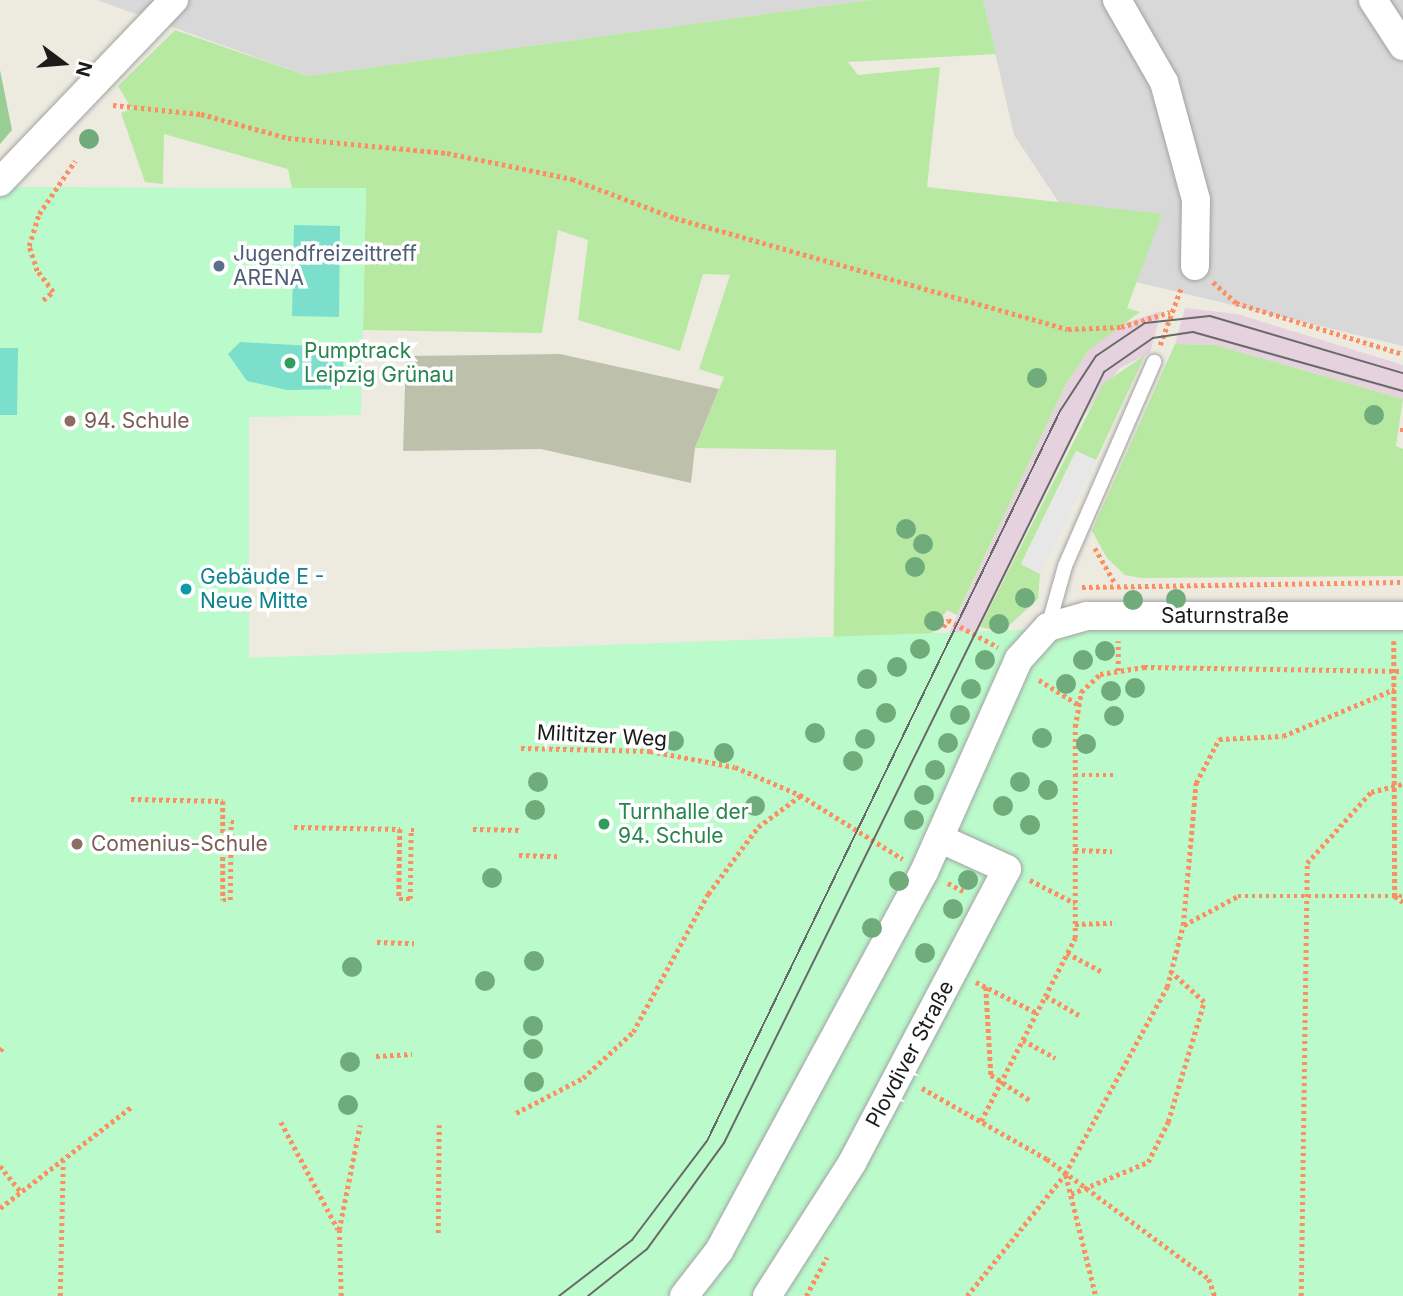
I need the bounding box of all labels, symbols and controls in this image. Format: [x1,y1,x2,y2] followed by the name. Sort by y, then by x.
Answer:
[28,28,98,98] north arrow
[71,59,97,79] text: N
[233,241,417,291] place label: Jugendfreizeittreff ARENA
[211,258,227,274] marker: Jugendfreizeittreff ARENA
[304,338,454,388] place label: Pumptrack Leipzig Grünau
[282,355,298,371] marker: Pumptrack Leipzig Grünau
[84,408,189,434] place label: 94. Schule
[62,413,78,429] marker: 94. Schule
[200,564,324,614] place label: Gebäude E - Neue Mitte
[178,581,194,597] marker: Gebäude E - Neue Mitte
[1161,603,1289,629] street label: Saturnstraße
[536,720,668,752] street label: Miltitzer Weg
[618,799,749,849] place label: Turnhalle der 94. Schule
[596,816,612,832] marker: Turnhalle der 94. Schule
[91,831,268,857] place label: Comenius-Schule
[69,836,85,852] marker: Comenius-Schule
[861,976,959,1132] street label: Plovdiver Straße

